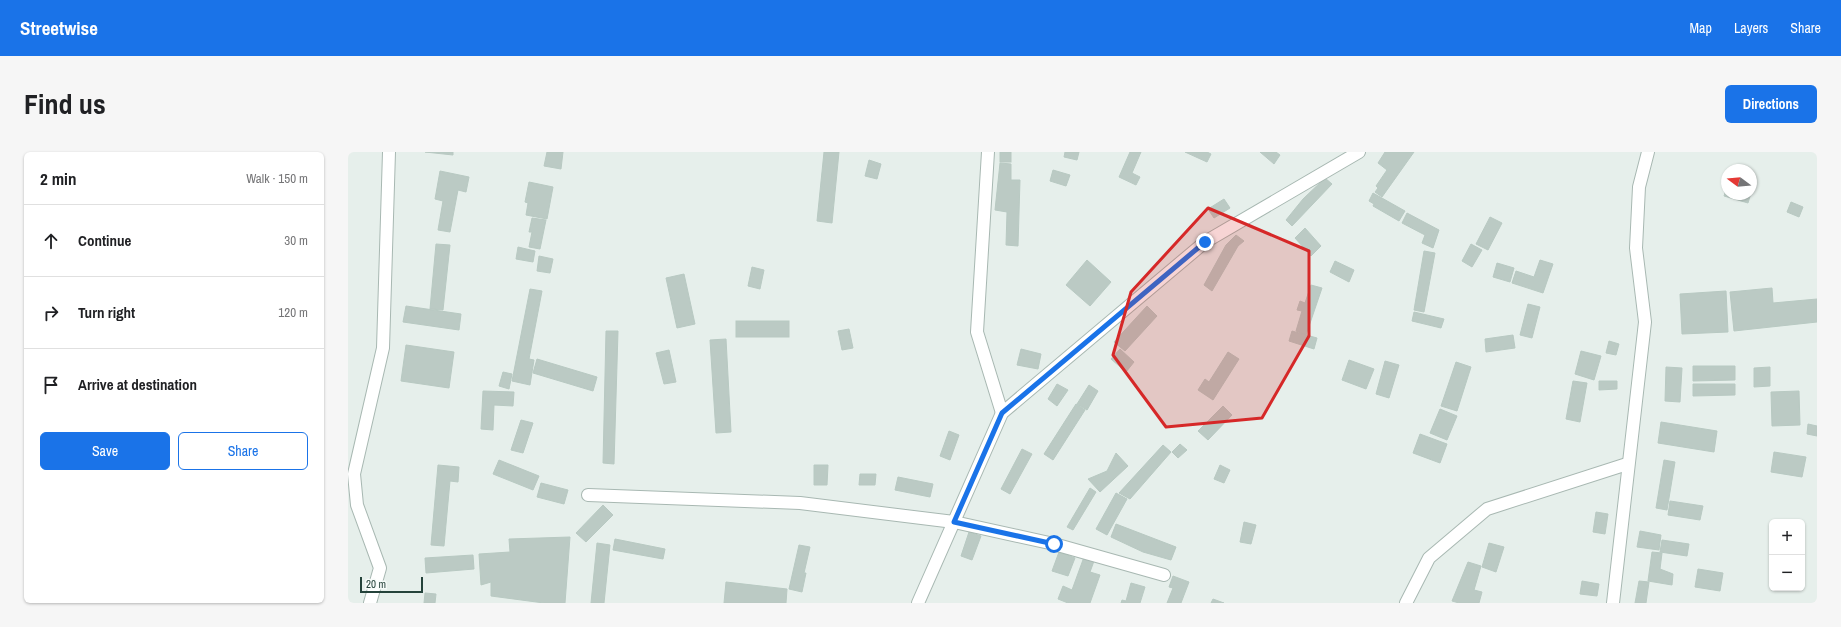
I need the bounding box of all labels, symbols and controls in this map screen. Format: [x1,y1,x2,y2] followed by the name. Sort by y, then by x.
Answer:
[20,15,98,41] text: Streetwise
[1690,19,1712,37] text: Map
[1734,19,1768,37] text: Layers
[1790,19,1821,37] text: Share
[24,85,106,123] text: Find us
[1725,85,1817,123] button: Directions
[1721,164,1757,200] north arrow
[40,167,76,190] text: 2 min
[246,170,308,187] text: Walk · 150 m
[40,230,62,252] icon: ahead
[78,230,131,251] text: Continue
[284,232,308,249] text: 30 m
[1196,233,1214,251] route end
[40,302,62,324] icon: right
[78,302,135,323] text: Turn right
[278,304,308,321] text: 120 m
[40,374,62,396] icon: arrive
[78,374,197,395] text: Arrive at destination
[40,432,170,470] button: Save
[178,432,308,470] button: Share
[1769,519,1805,591] map controls
[1769,519,1805,555] button: +
[1045,535,1063,553] route start
[1769,555,1805,591] button: −
[360,575,423,594] scale bar
[366,577,386,591] text: 20 m

